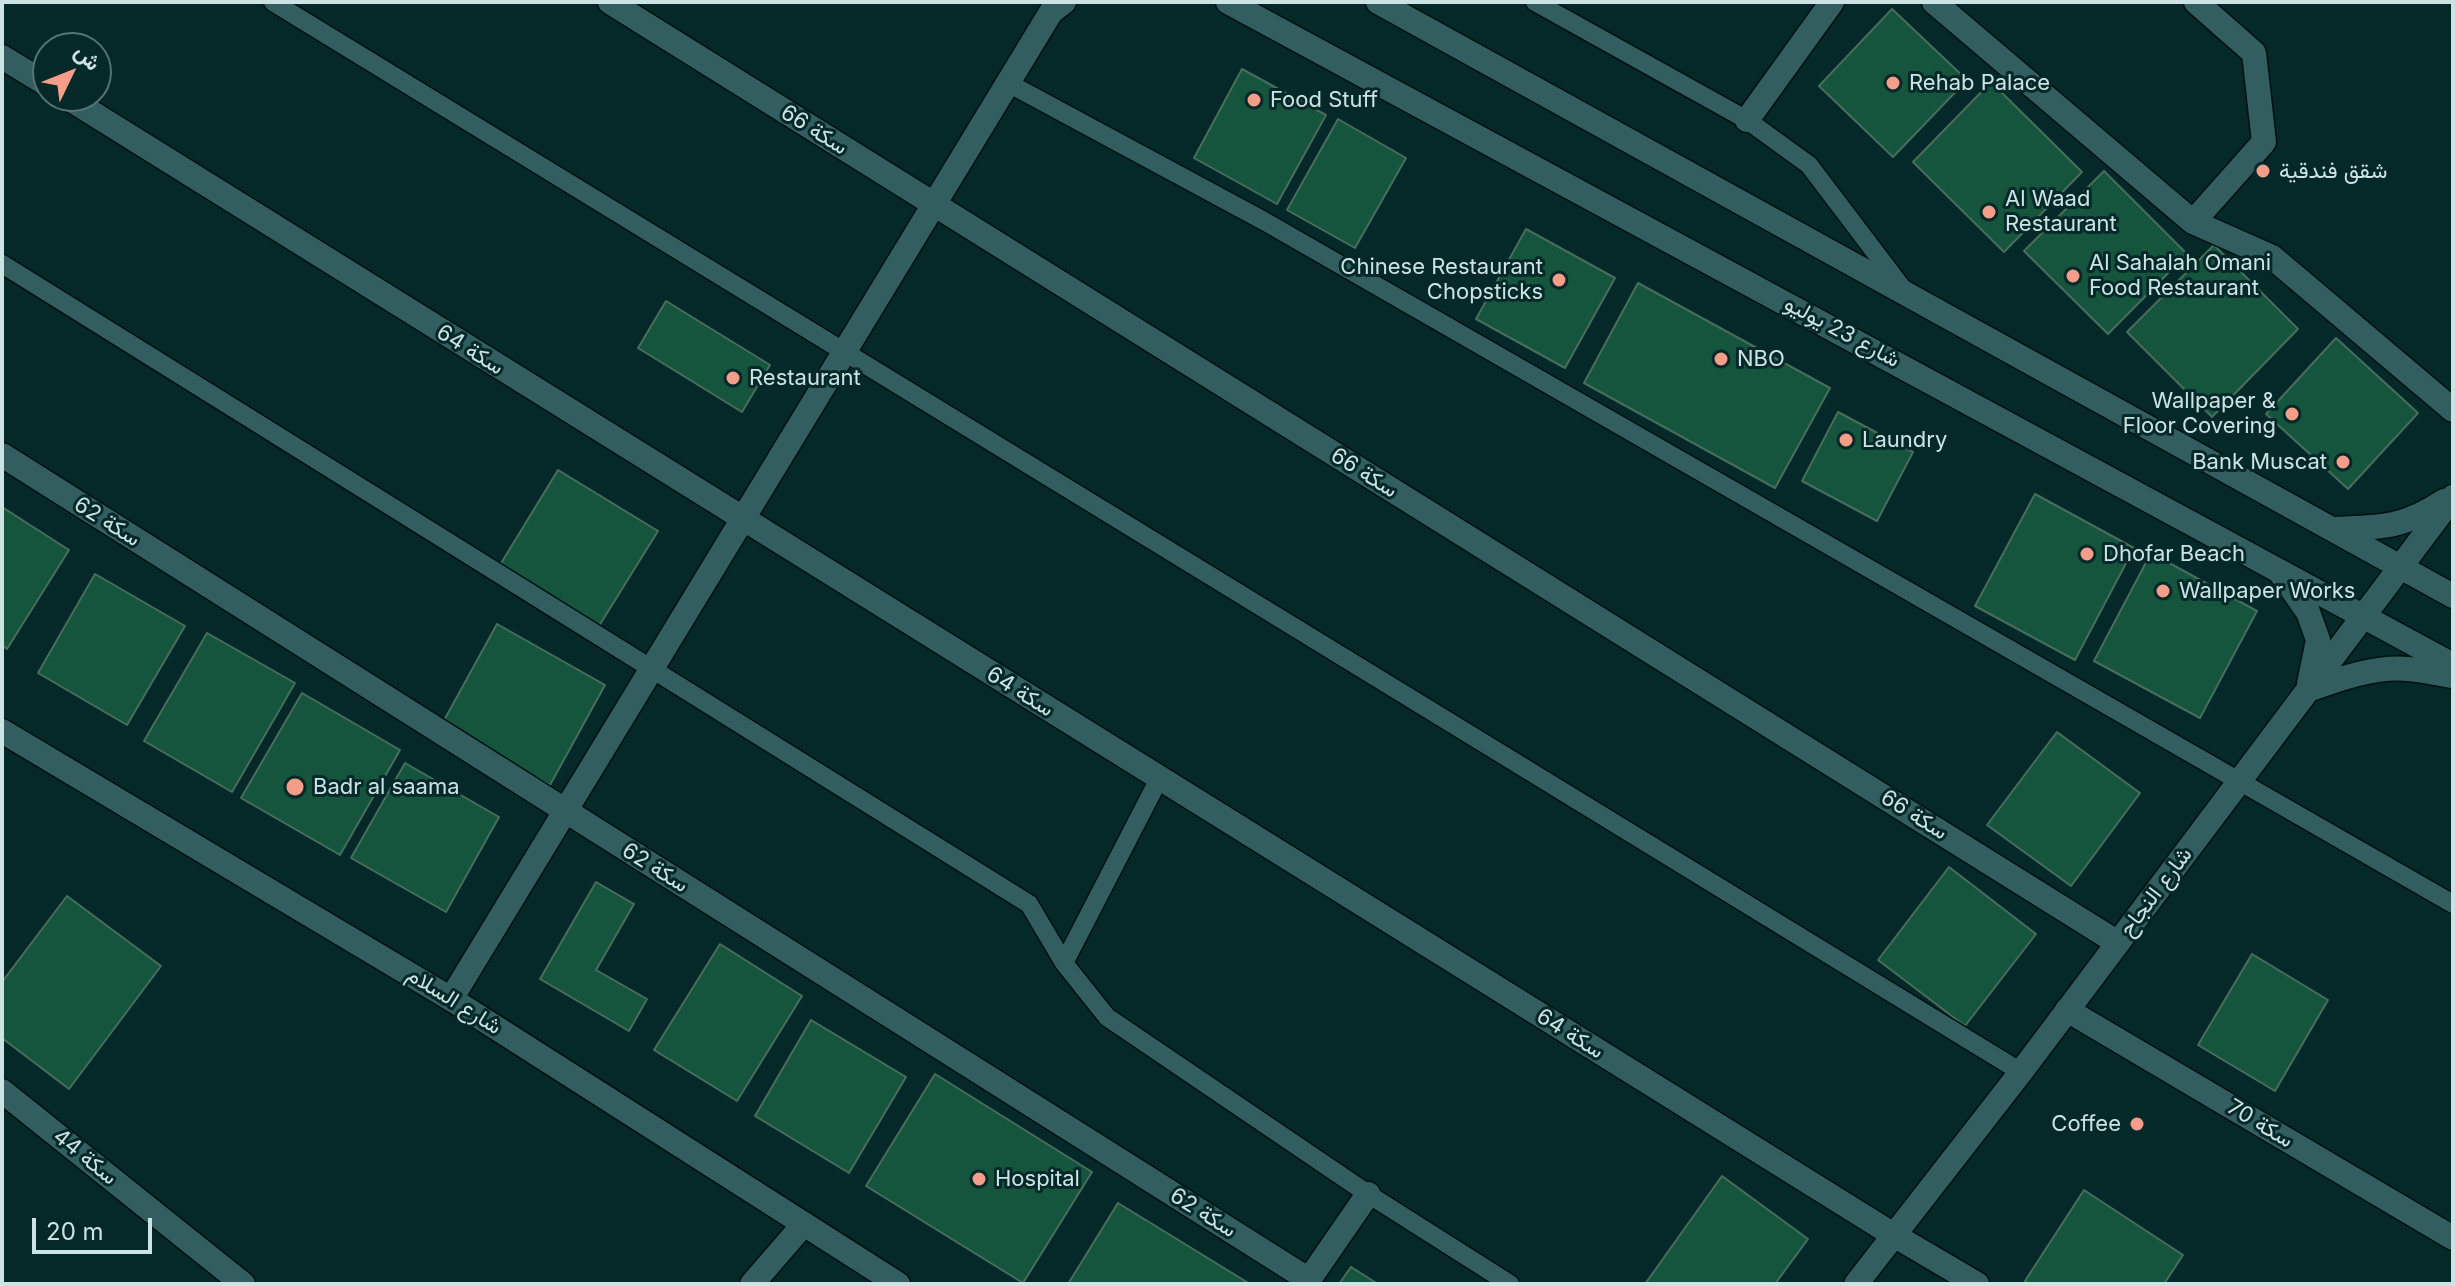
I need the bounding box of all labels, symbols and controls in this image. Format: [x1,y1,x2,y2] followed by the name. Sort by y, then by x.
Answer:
[32,32,112,112] north arrow
[70,38,107,76] text: ش
[1909,70,2050,96] place label: Rehab Palace
[1884,74,1902,92] marker: Rehab Palace
[1270,87,1378,113] place label: Food Stuff
[1245,91,1263,109] marker: Food Stuff
[776,99,852,161] street label: سكة 66
[2279,158,2387,184] place label: شقق فندقية
[2254,162,2272,180] marker: شقق فندقية
[2005,186,2117,238] place label: Al Waad Restaurant
[1980,203,1998,221] marker: Al Waad Restaurant
[2089,250,2271,302] place label: Al Sahalah Omani Food Restaurant
[1340,254,1543,306] place label: Chinese Restaurant Chopsticks
[2064,267,2082,285] marker: Al Sahalah Omani Food Restaurant
[1550,271,1568,289] marker: Chinese Restaurant Chopsticks
[1780,291,1904,373] street label: شارع 23 يوليو
[432,319,508,381] street label: سكة 64
[1737,346,1785,372] place label: NBO
[1712,350,1730,368] marker: NBO
[749,365,861,391] place label: Restaurant
[724,369,742,387] marker: Restaurant
[2123,388,2276,440] place label: Wallpaper & Floor Covering
[2283,405,2301,423] marker: Wallpaper & Floor Covering
[1862,427,1947,453] place label: Laundry
[1837,431,1855,449] marker: Laundry
[1326,442,1402,504] street label: سكة 66
[2192,449,2327,475] place label: Bank Muscat
[2334,453,2352,471] marker: Bank Muscat
[69,491,145,553] street label: سكة 62
[2103,541,2245,567] place label: Dhofar Beach
[2078,545,2096,563] marker: Dhofar Beach
[2179,578,2355,604] place label: Wallpaper Works
[2154,582,2172,600] marker: Wallpaper Works
[982,661,1058,723] street label: سكة 64
[313,774,460,800] place label: Badr al saama
[284,776,306,798] marker: Badr al saama
[1876,784,1952,846] street label: سكة 66
[617,837,693,899] street label: سكة 62
[2114,842,2198,942] street label: شارع النجاح
[402,962,506,1040] street label: شارع السلام
[1532,1003,1608,1065] street label: سكة 64
[2222,1094,2298,1154] street label: سكة 70
[2051,1111,2121,1137] place label: Coffee
[2128,1115,2146,1133] marker: Coffee
[48,1123,122,1191] street label: سكة 44
[995,1166,1080,1192] place label: Hospital
[970,1170,988,1188] marker: Hospital
[1165,1182,1241,1244] street label: سكة 62
[36,1202,156,1252] scale bar
[46,1217,104,1246] text: 20 m

